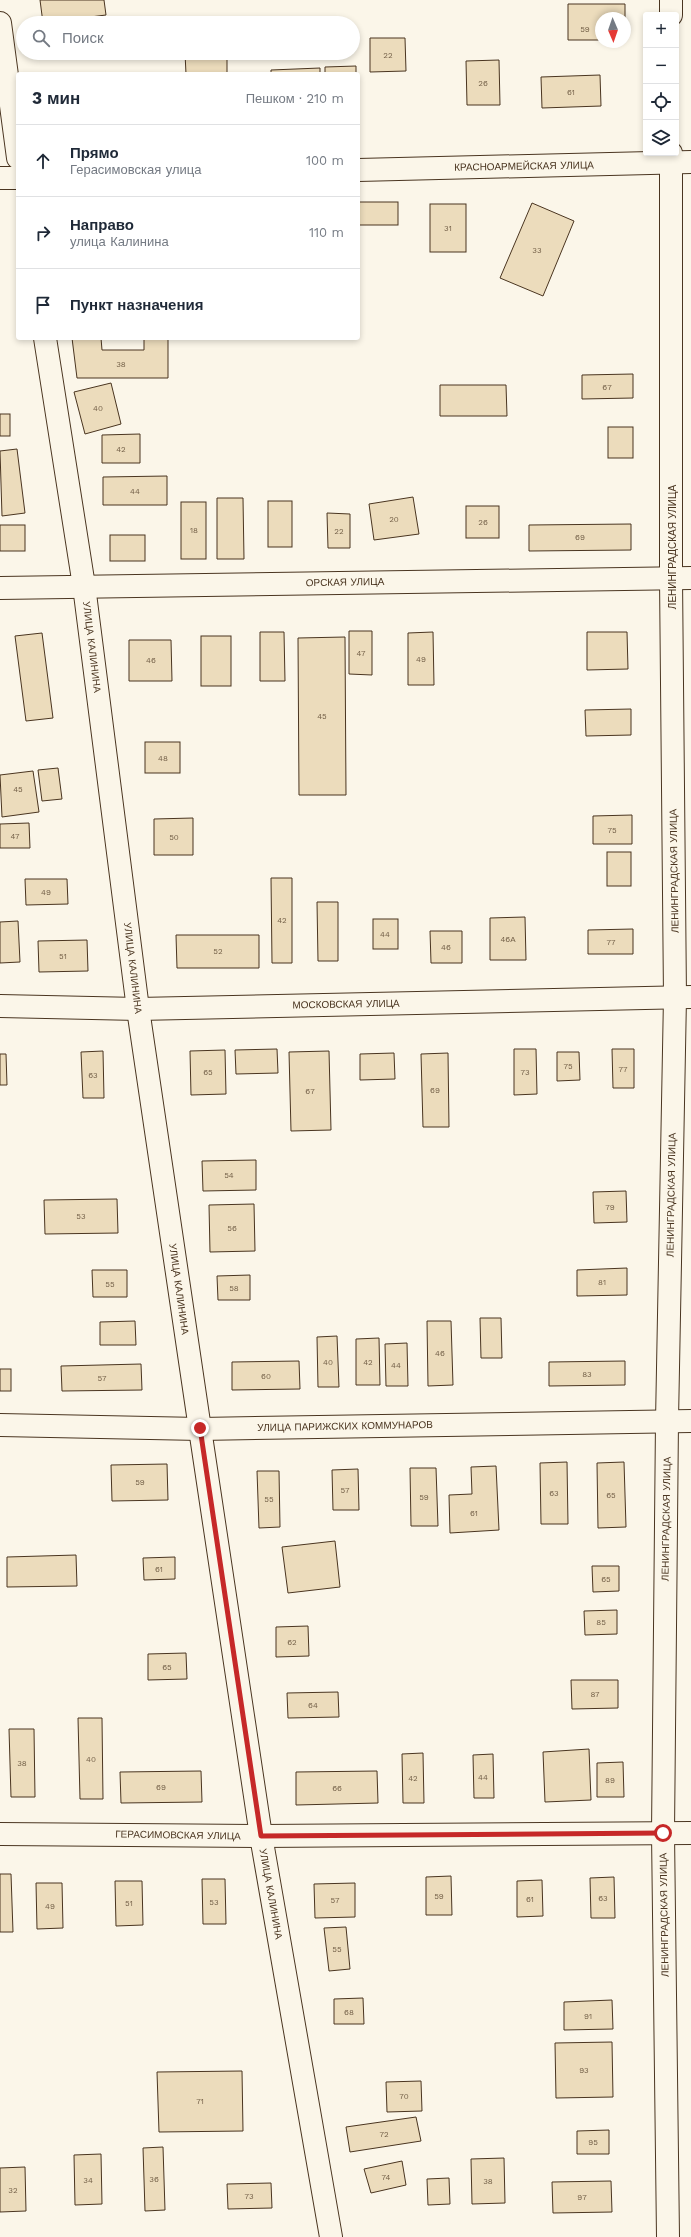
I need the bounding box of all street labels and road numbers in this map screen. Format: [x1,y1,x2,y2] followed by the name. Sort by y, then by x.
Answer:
[454,158,594,173] street label: КРАСНОАРМЕЙСКАЯ УЛИЦА
[667,485,678,609] street label: ЛЕНИНГРАДСКАЯ УЛИЦА
[306,576,385,588] street label: ОРСКАЯ УЛИЦА
[81,601,103,694] street label: УЛИЦА КАЛИНИНА
[667,808,681,933] street label: ЛЕНИНГРАДСКАЯ УЛИЦА
[122,922,144,1015] street label: УЛИЦА КАЛИНИНА
[292,998,400,1010] street label: МОСКОВСКАЯ УЛИЦА
[664,1132,678,1257] street label: ЛЕНИНГРАДСКАЯ УЛИЦА
[167,1243,191,1336] street label: УЛИЦА КАЛИНИНА
[257,1419,433,1433] street label: УЛИЦА ПАРИЖСКИХ КОММУНАРОВ
[659,1456,673,1581] street label: ЛЕНИНГРАДСКАЯ УЛИЦА
[115,1828,241,1842] street label: ГЕРАСИМОВСКАЯ УЛИЦА
[258,1848,284,1941] street label: УЛИЦА КАЛИНИНА
[657,1852,671,1977] street label: ЛЕНИНГРАДСКАЯ УЛИЦА

